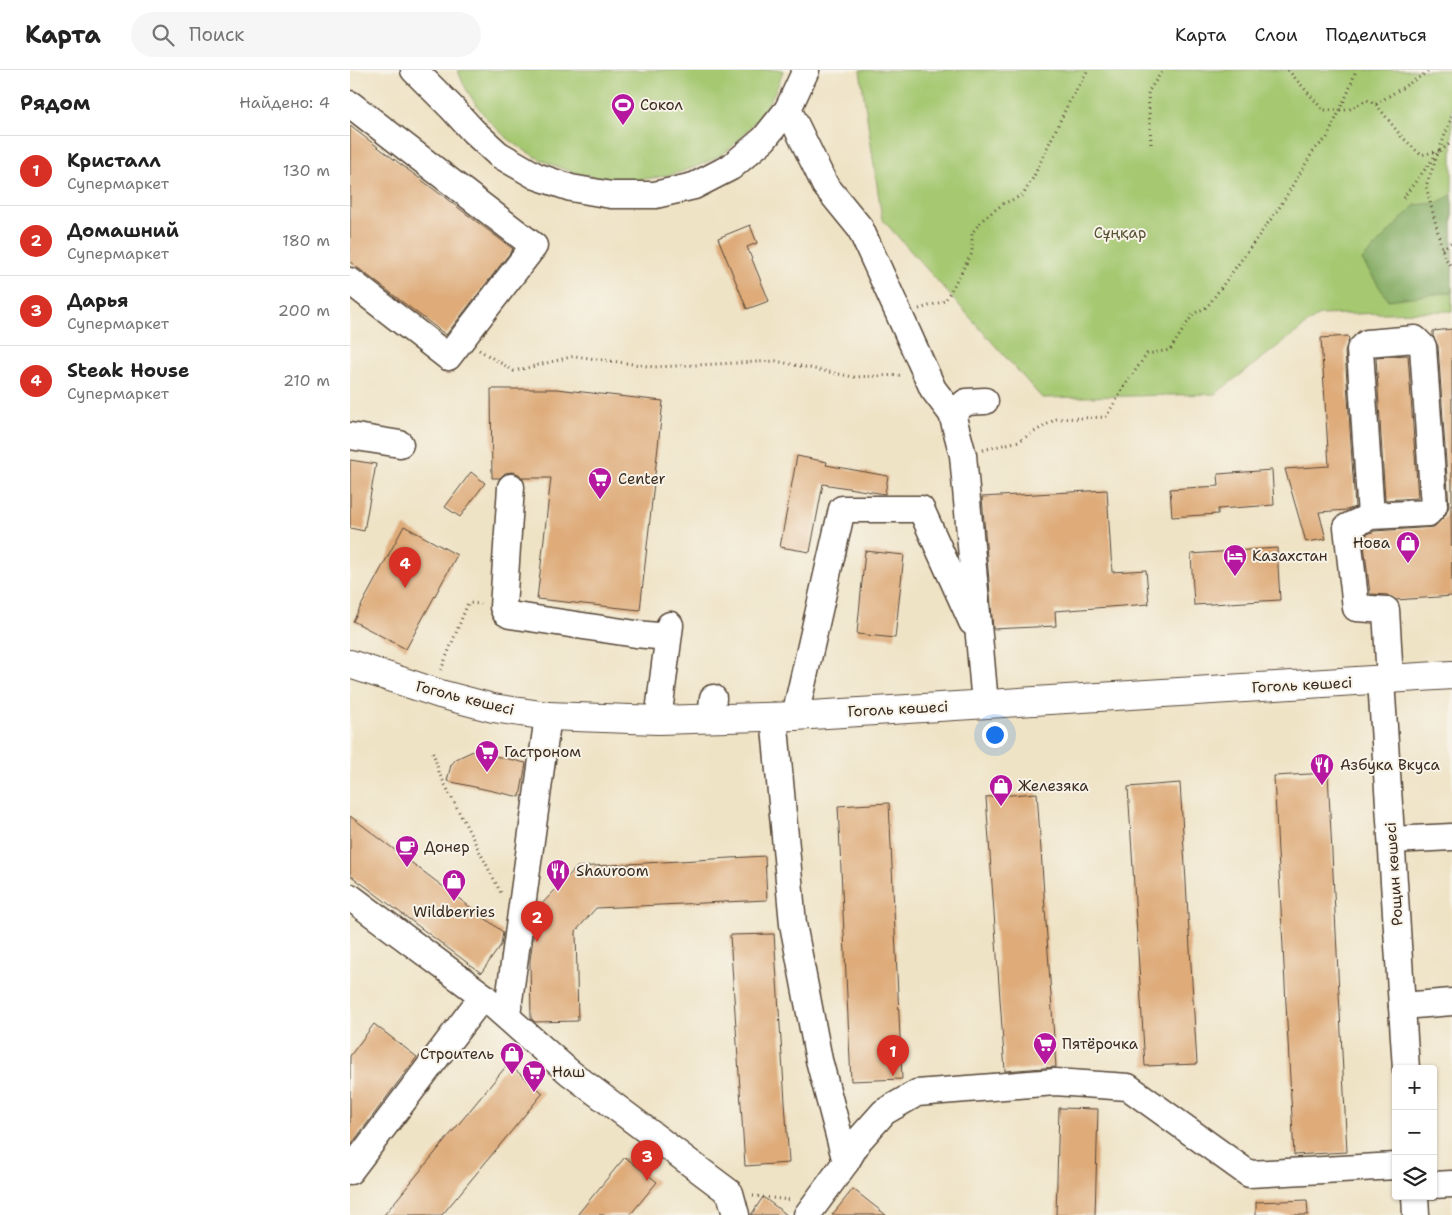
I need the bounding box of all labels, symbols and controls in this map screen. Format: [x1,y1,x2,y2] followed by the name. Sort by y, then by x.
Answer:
[131,12,481,57] search box
[25,19,101,51] text: Карта
[149,21,177,49] icon: search
[189,22,244,47] text: Поиск
[1175,23,1226,47] text: Карта
[1254,23,1298,47] text: Слои
[1326,23,1427,47] text: Поделиться
[20,89,90,117] text: Рядом
[239,92,330,113] text: Найдено: 4
[610,92,636,126] sports icon: Сокол
[640,95,684,115] place label: Сокол
[67,148,161,173] text: Кристалл
[32,160,40,181] text: 1
[283,160,330,181] text: 130 m
[67,173,169,194] text: Супермаркет
[67,218,179,243] text: Домашний
[1094,223,1146,243] park label: Сұңқар
[30,230,42,251] text: 2
[282,230,330,251] text: 180 m
[67,243,169,264] text: Супермаркет
[67,288,129,313] text: Дарья
[30,300,42,321] text: 3
[278,300,330,321] text: 200 m
[67,313,169,334] text: Супермаркет
[67,358,189,383] text: Steak House
[30,370,42,391] text: 4
[283,370,330,391] text: 210 m
[67,383,169,404] text: Супермаркет
[587,466,613,500] supermarket icon: Center
[618,469,666,489] place label: Center
[1395,530,1421,564] shop icon: Нова
[1353,533,1391,553] place label: Нова
[1222,543,1248,577] hotel icon: Казахстан
[1252,546,1328,566] place label: Казахстан
[389,547,421,588] pin: 4
[1251,672,1353,698] street label: Гоголь көшесі
[414,676,516,720] street label: Гоголь көшесі
[847,696,949,722] street label: Гоголь көшесі
[982,722,1008,748] your location
[474,739,500,773] supermarket icon: Гастроном
[504,742,581,762] place label: Гастроном
[1309,752,1335,786] restaurant icon: Азбука Вкуса
[1340,755,1440,775] place label: Азбука Вкуса
[988,773,1014,807] shop icon: Железяка
[1018,776,1089,796] place label: Железяка
[1380,821,1408,927] street label: Рощин көшесі
[394,834,420,868] cafe icon: Донер
[424,837,470,857] place label: Донер
[545,858,571,892] restaurant icon: Shauroom
[576,861,649,881] place label: Shauroom
[441,868,467,902] shop icon: Wildberries
[521,901,553,942] pin: 2
[413,902,495,922] place label: Wildberries
[1032,1031,1058,1065] supermarket icon: Пятёрочка
[1062,1034,1139,1054] place label: Пятёрочка
[877,1035,909,1076] pin: 1
[499,1041,525,1075] shop icon: Строитель
[420,1044,494,1064] place label: Строитель
[521,1059,547,1093] supermarket icon: Наш
[552,1062,585,1082] place label: Наш
[1392,1065,1437,1200] map controls
[1392,1065,1437,1110] button: +
[1392,1110,1437,1155] button: −
[631,1140,663,1181] pin: 3
[1392,1155,1437,1200] button: layers

